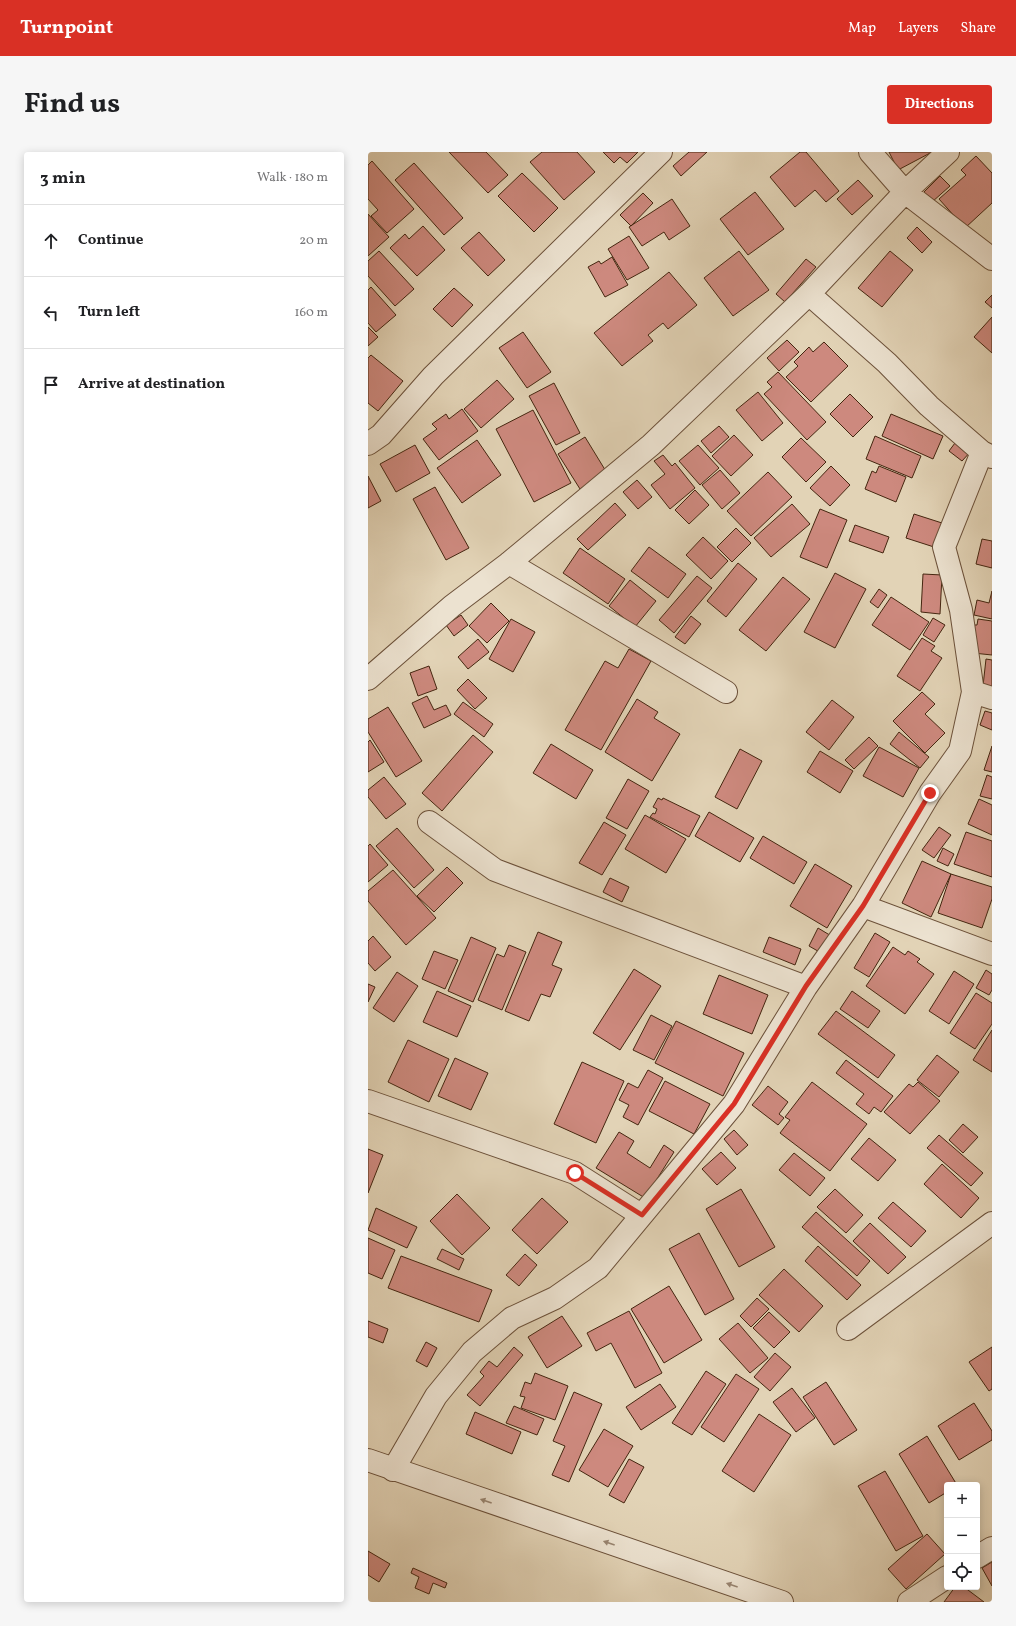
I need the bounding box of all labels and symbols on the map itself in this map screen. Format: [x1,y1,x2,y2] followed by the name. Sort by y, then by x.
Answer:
[921,784,939,802] route end
[566,1164,584,1182] route start
[479,1498,491,1504] one-way arrow
[603,1540,615,1546] one-way arrow
[726,1582,738,1588] one-way arrow

